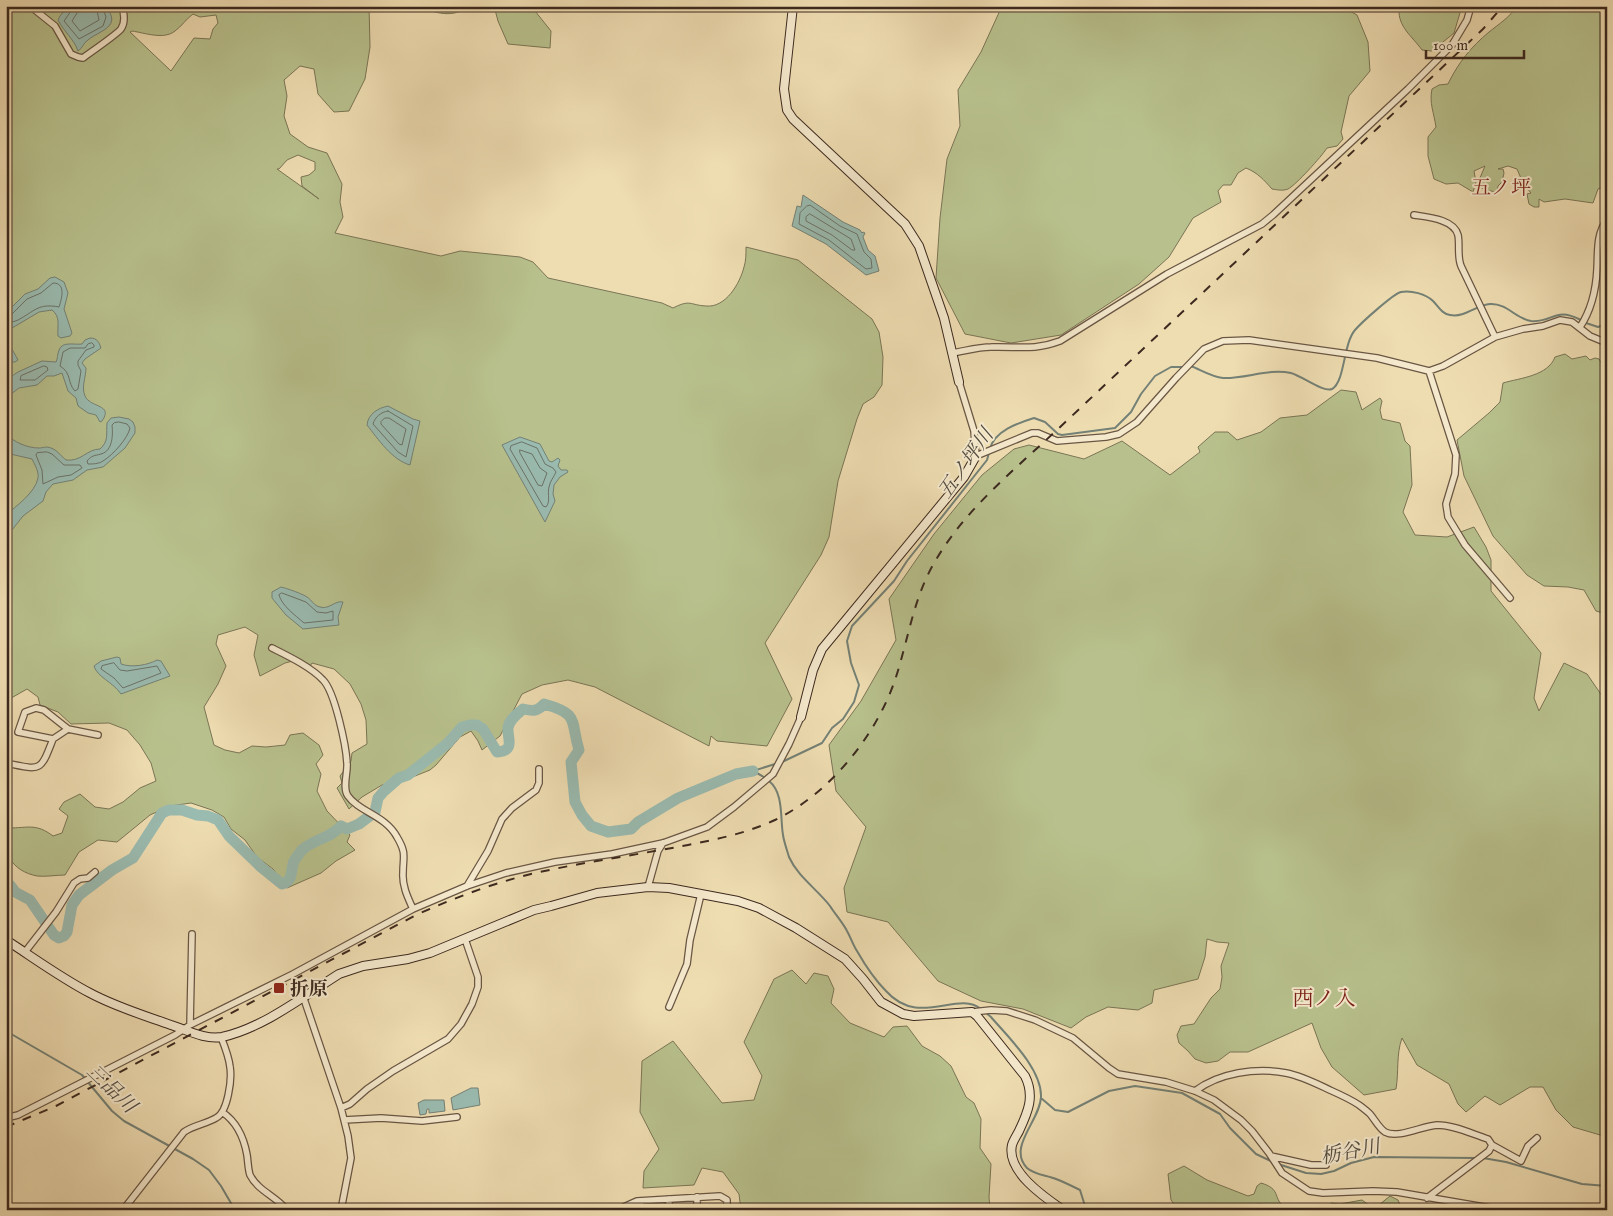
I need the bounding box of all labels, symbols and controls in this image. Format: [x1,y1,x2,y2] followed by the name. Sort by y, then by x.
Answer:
[1426,28,1523,60] scale bar
[1433,36,1469,55] text: 100 m
[1471,176,1531,201] district label: 五ノ坪
[933,422,1001,504] water label: 五ノ坪川
[290,978,328,1002] place label: 折原
[272,981,286,995] marker: 折原
[1293,986,1356,1013] district label: 西ノ入
[81,1059,143,1120] water label: 三品川
[1318,1134,1384,1170] water label: 栃谷川

